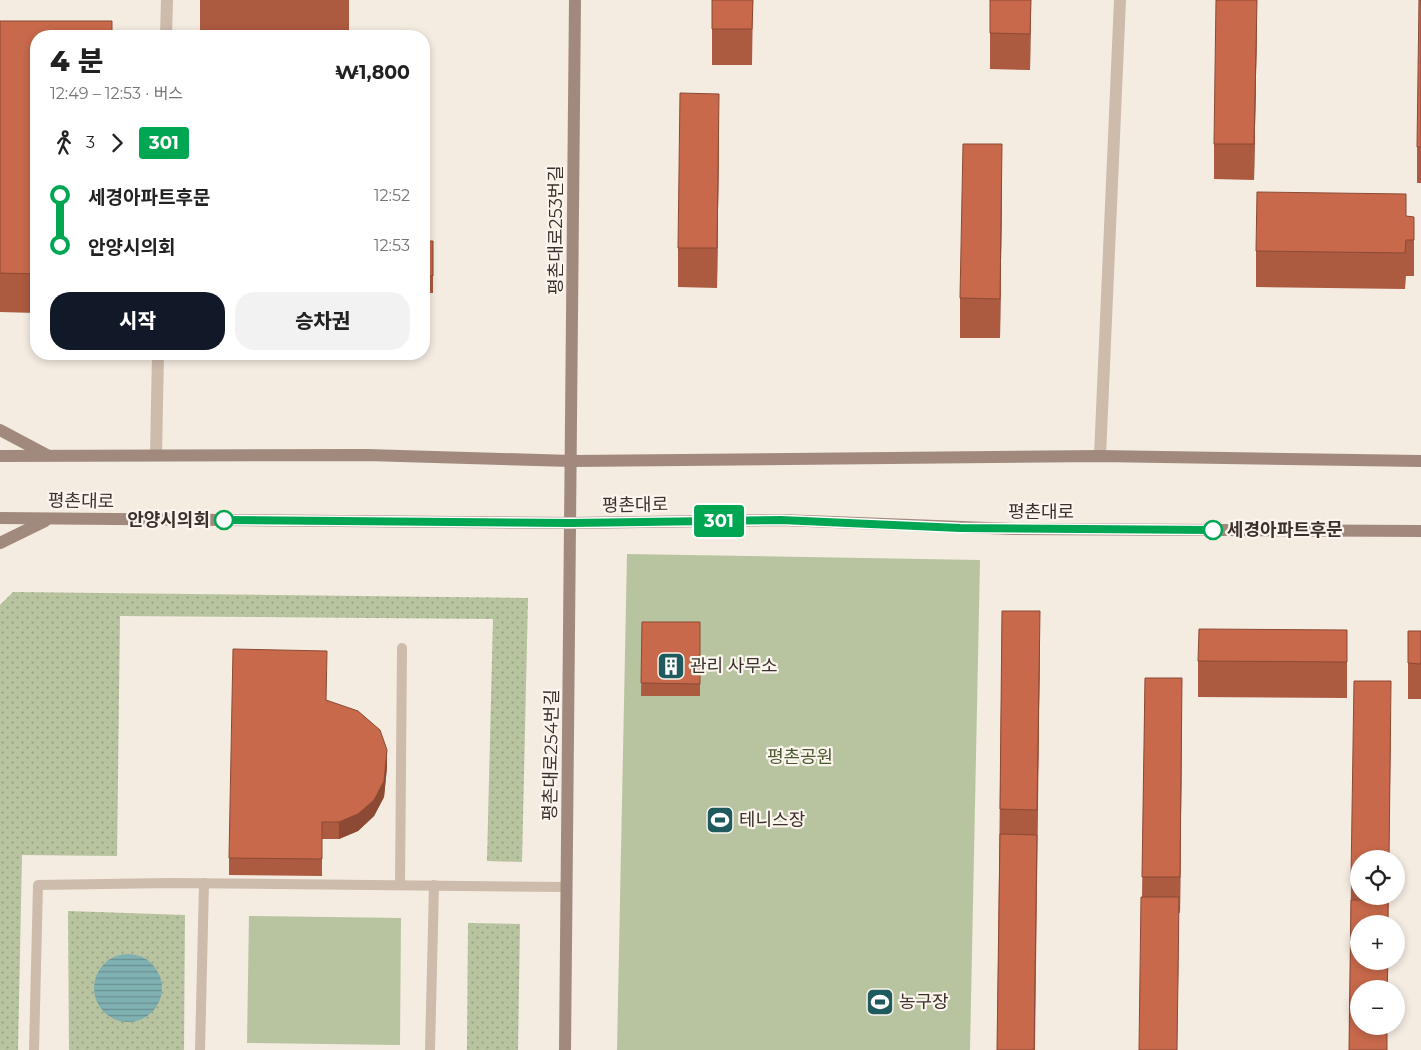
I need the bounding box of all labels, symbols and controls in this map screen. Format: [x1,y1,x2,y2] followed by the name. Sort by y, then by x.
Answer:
[50,44,104,78] text: 4 분
[335,61,410,84] text: ₩1,800
[50,84,183,103] text: 12:49 – 12:53 · 버스
[50,129,78,157] icon: walk
[103,129,131,157] icon: forward
[149,132,179,154] text: 301
[86,133,95,152] text: 3
[545,165,567,295] street label: 평촌대로253번길
[88,186,210,209] text: 세경아파트후문
[374,186,410,205] text: 12:52
[88,236,175,259] text: 안양시의회
[374,236,410,255] text: 12:53
[50,292,225,350] button: 시작
[235,292,410,350] button: 승차권
[48,489,114,513] street label: 평촌대로
[602,493,668,517] street label: 평촌대로
[1008,501,1074,523] street label: 평촌대로
[690,505,748,537] line badge: 301
[127,509,210,531] place label: 안양시의회
[214,510,234,530] marker: 안양시의회
[704,510,734,532] text: 301
[1227,519,1343,541] place label: 세경아파트후문
[1203,520,1223,540] marker: 세경아파트후문
[656,651,686,681] building icon: 관리 사무소
[690,655,778,677] place label: 관리 사무소
[539,689,563,821] street label: 평촌대로254번길
[767,746,833,768] park label: 평촌공원
[705,805,735,835] sports icon: 테니스장
[739,809,805,831] place label: 테니스장
[1350,850,1405,1035] map controls
[1350,850,1405,905] button: locate
[1350,915,1405,970] button: +
[1350,980,1405,1035] button: −
[865,987,895,1017] sports icon: 농구장
[899,991,949,1013] place label: 농구장

